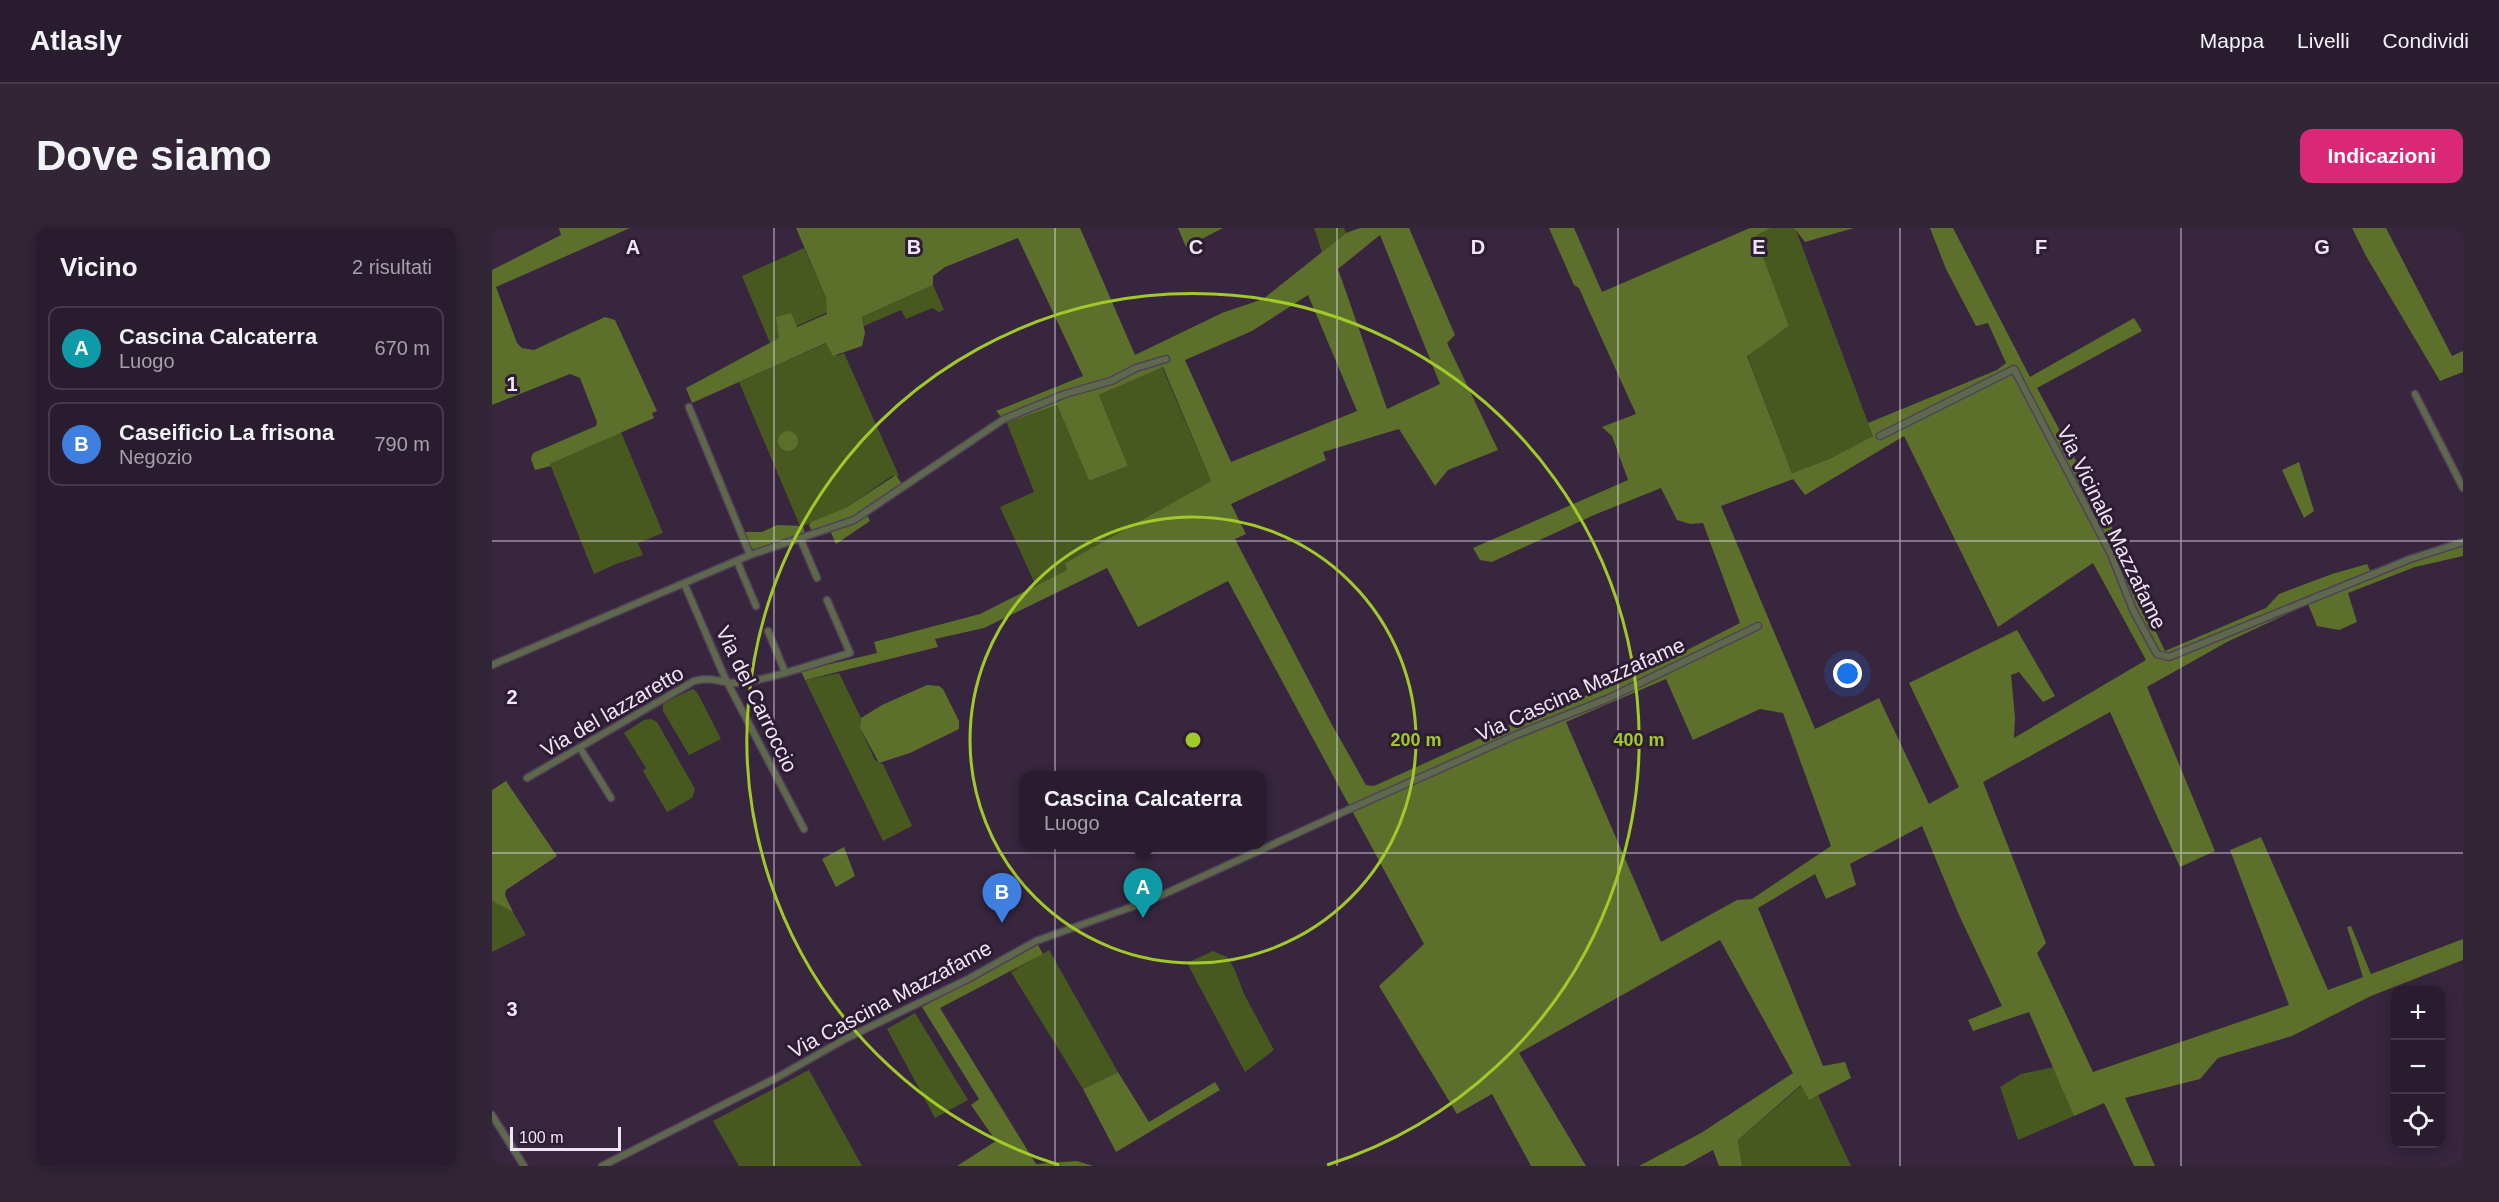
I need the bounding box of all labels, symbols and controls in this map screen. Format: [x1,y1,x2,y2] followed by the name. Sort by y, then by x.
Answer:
[30,25,122,56] text: Atlasly
[2200,29,2264,52] text: Mappa
[2297,29,2350,52] text: Livelli
[2383,29,2469,52] text: Condividi
[2300,129,2463,183] button: Indicazioni
[36,132,272,179] text: Dove siamo
[626,236,640,258] text: A
[907,236,921,258] text: B
[1189,236,1203,258] text: C
[1471,236,1485,258] text: D
[1752,236,1766,258] text: E
[2035,236,2047,258] text: F
[2314,236,2330,258] text: G
[60,252,138,282] text: Vicino
[352,256,432,278] text: 2 risultati
[119,324,317,349] text: Cascina Calcaterra
[74,337,89,359] text: A
[374,337,430,359] text: 670 m
[119,350,175,372] text: Luogo
[506,373,518,395] text: 1
[119,420,334,445] text: Caseificio La frisona
[2053,422,2171,632] street label: Via Vicinale Mazzafame
[74,433,89,455] text: B
[374,433,430,455] text: 790 m
[119,446,192,468] text: Negozio
[712,622,802,776] street label: Via del Carroccio
[1472,633,1688,745] street label: Via Cascina Mazzafame
[1833,659,1862,688] your location
[537,661,687,761] street label: Via del lazzaretto
[506,686,518,708] text: 2
[1183,730,1203,750] centre of rings
[1390,730,1442,750] text: 200 m
[1613,730,1665,750] text: 400 m
[1020,771,1266,849] popup
[1044,786,1242,811] text: Cascina Calcaterra
[1044,812,1100,834] text: Luogo
[1124,868,1162,918] pin: A
[982,874,1022,923] pin: B
[785,936,995,1062] street label: Via Cascina Mazzafame
[2391,986,2445,1148] map controls
[2391,986,2445,1040] button: +
[506,998,518,1020] text: 3
[2391,1040,2445,1094] button: −
[2391,1094,2445,1148] button: locate
[510,1124,621,1152] scale bar
[519,1129,563,1146] text: 100 m

